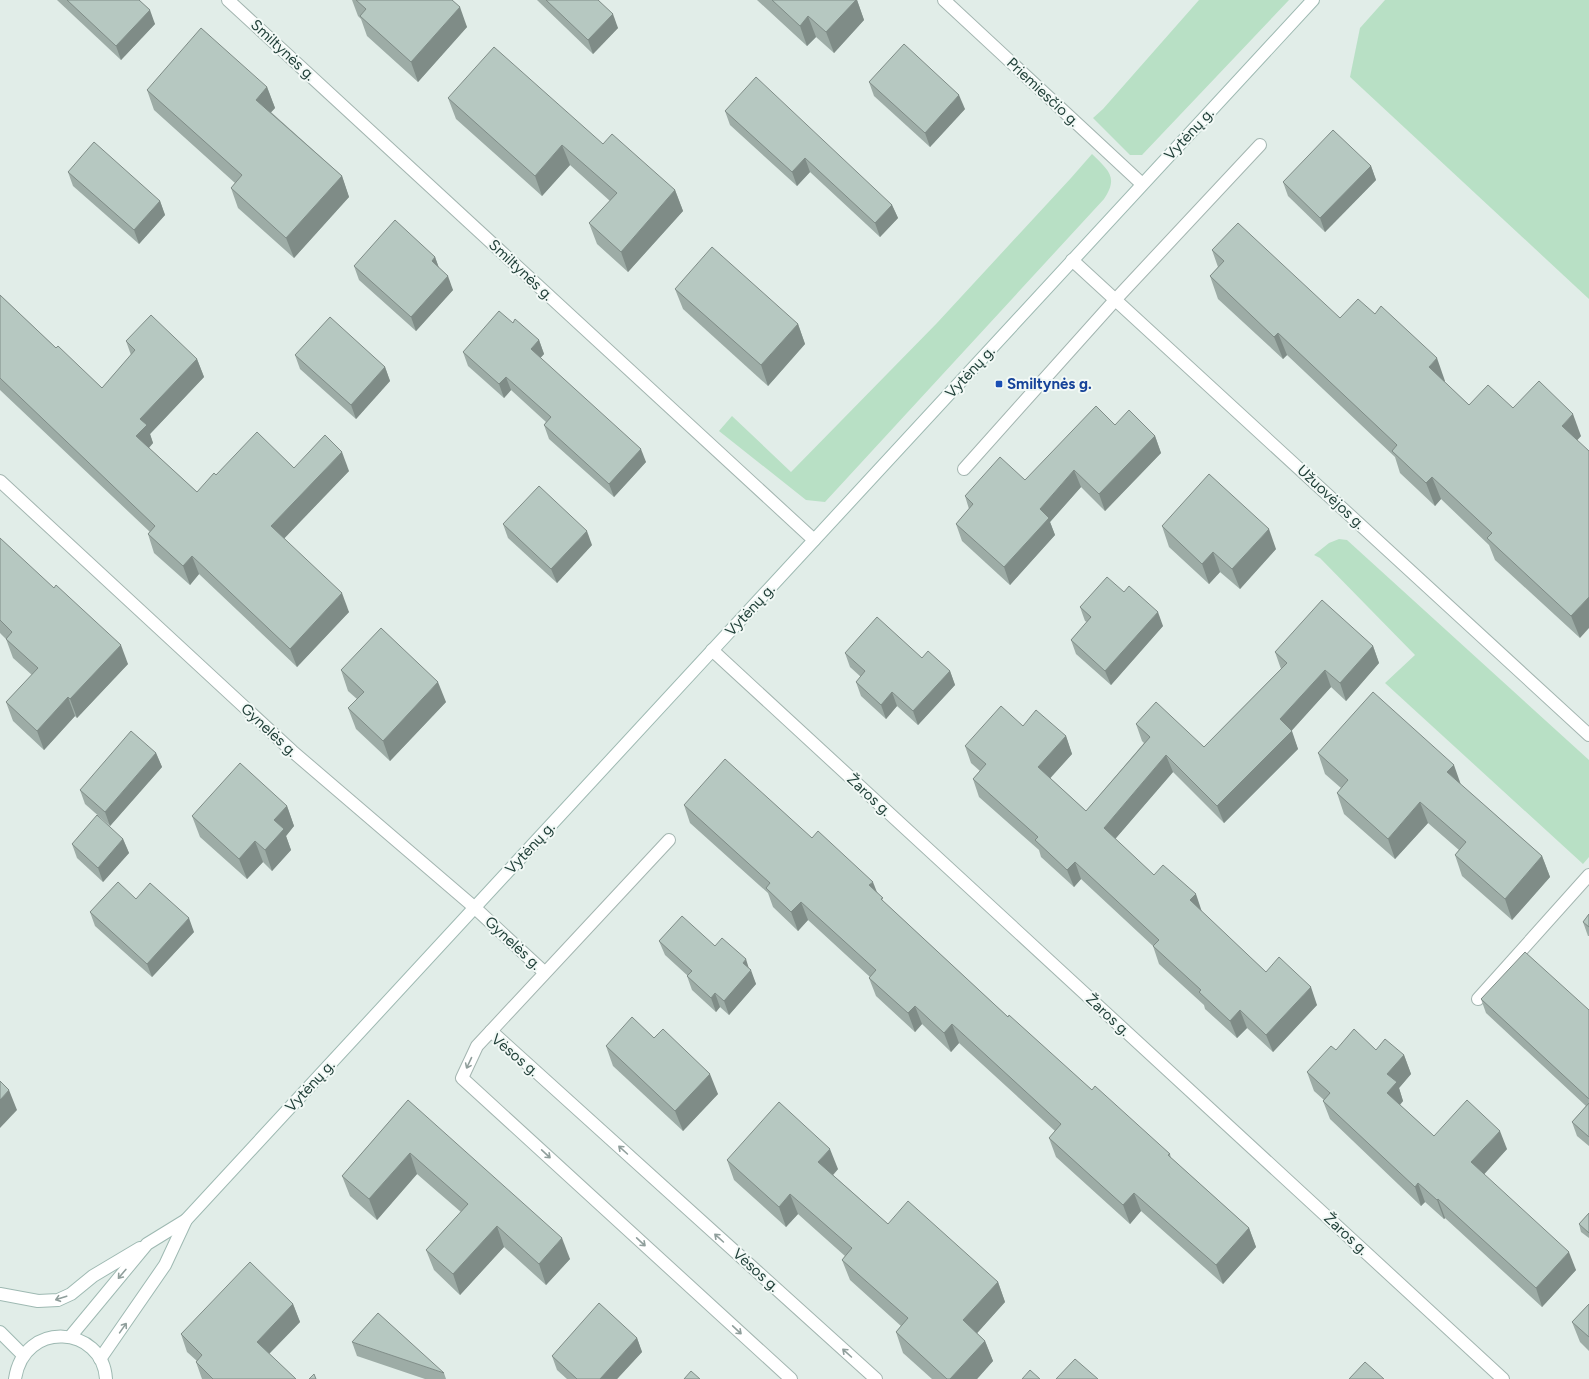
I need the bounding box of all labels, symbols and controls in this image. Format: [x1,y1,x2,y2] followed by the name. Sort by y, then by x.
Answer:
[247,16,319,84] street label: Smiltynės g.
[1003,54,1083,130] street label: Priemiesčio g.
[1160,104,1218,164] street label: Vytėnų g.
[485,236,557,304] street label: Smiltynės g.
[941,342,999,402] street label: Vytėnų g.
[1007,375,1092,393] place label: Smiltynės g.
[994,379,1004,389] marker: Smiltynės g.
[1293,461,1369,533] street label: Užuovėjos g.
[721,580,779,640] street label: Vytėnų g.
[237,700,301,760] street label: Gynelės g.
[843,770,895,820] street label: Žaros g.
[501,818,559,878] street label: Vytėnų g.
[481,913,545,973] street label: Gynelės g.
[1082,990,1134,1040] street label: Žaros g.
[488,1030,542,1080] street label: Vėsos g.
[281,1056,339,1116] street label: Vytėnų g.
[465,1056,472,1068] one-way arrow
[618,1146,628,1155] one-way arrow
[540,1150,551,1159] one-way arrow
[1320,1209,1372,1259] street label: Žaros g.
[714,1233,725,1242] one-way arrow
[636,1237,646,1247] one-way arrow
[729,1244,783,1296] street label: Vėsos g.
[118,1268,127,1279] one-way arrow
[56,1294,68,1302] one-way arrow
[119,1322,127,1333] one-way arrow
[732,1325,742,1335] one-way arrow
[842,1348,852,1358] one-way arrow

